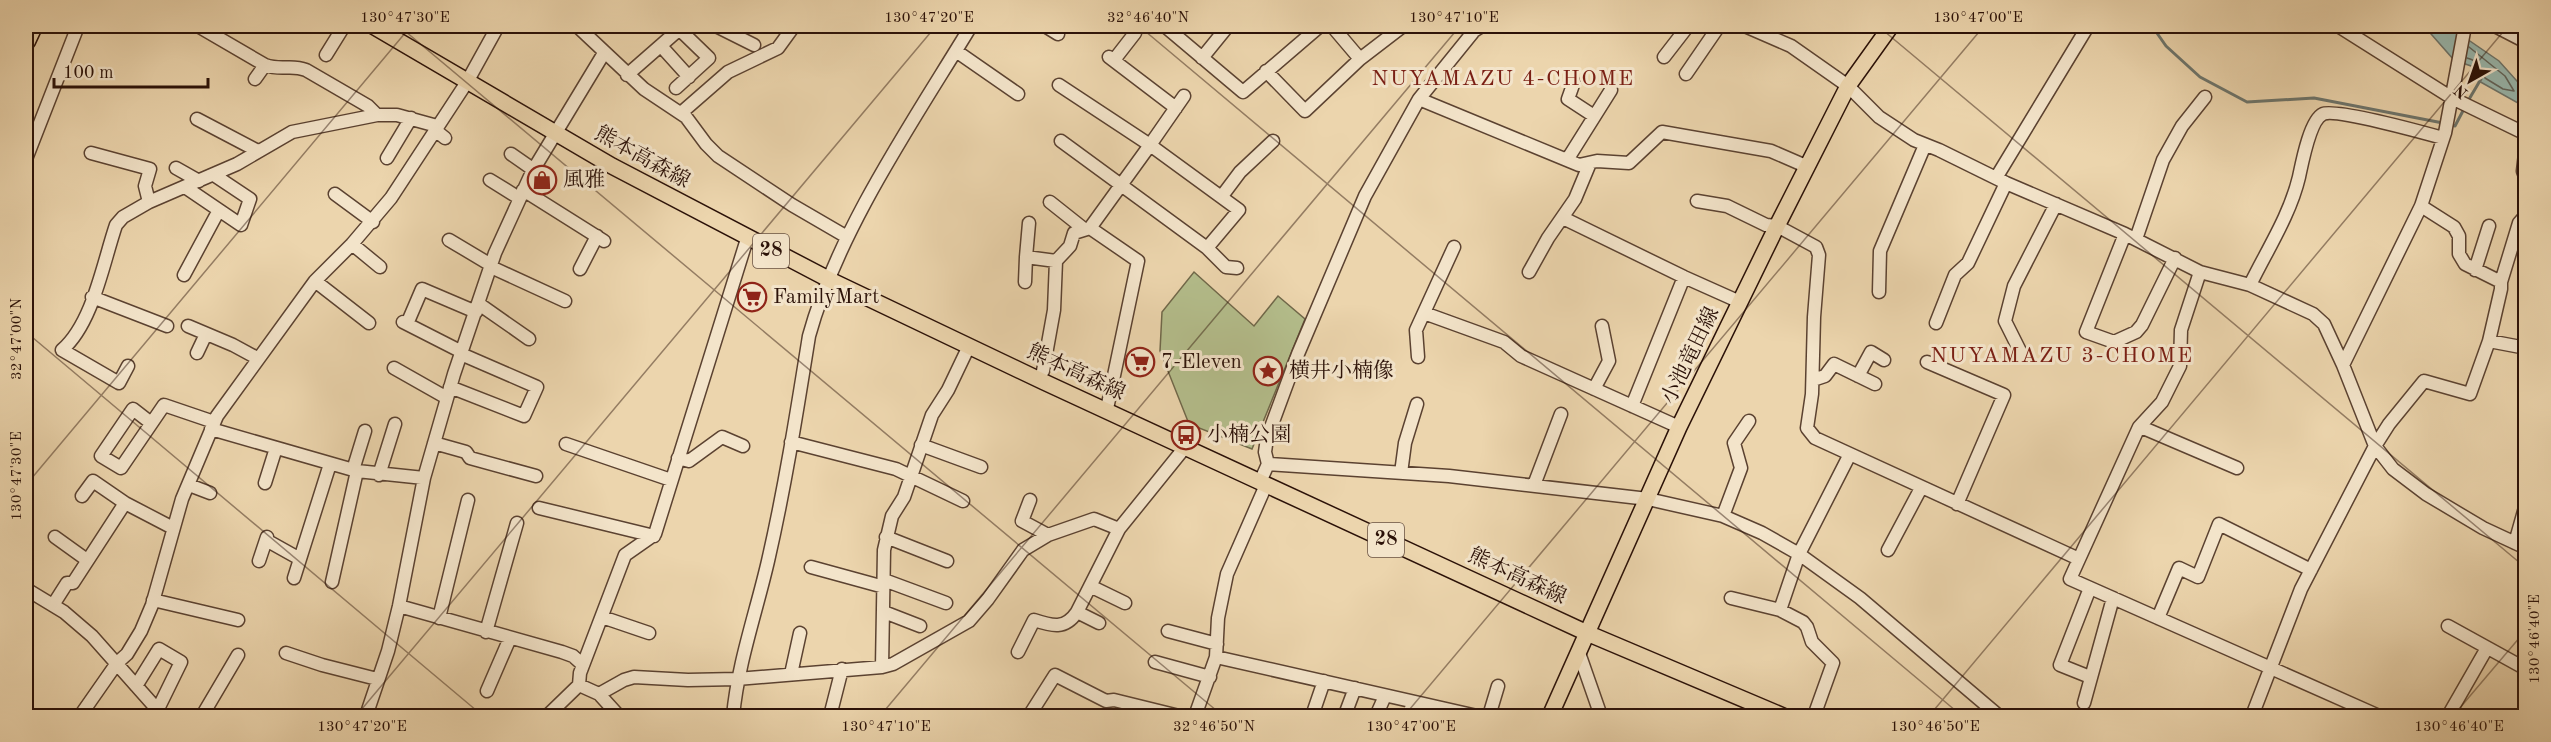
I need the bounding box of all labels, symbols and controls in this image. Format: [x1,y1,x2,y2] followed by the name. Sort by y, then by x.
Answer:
[360,11,450,26] text: 130°47'30"E
[884,11,974,26] text: 130°47'20"E
[1107,11,1189,26] text: 32°46'40"N
[1409,11,1499,26] text: 130°47'10"E
[1933,11,2023,26] text: 130°47'00"E
[54,51,208,89] scale bar
[2440,51,2500,111] north arrow
[63,64,114,82] text: 100 m
[1371,68,1635,90] district label: NUYAMAZU 4-CHOME
[2451,80,2471,101] text: N
[591,122,694,193] street label: 熊本高森線
[526,164,558,196] shop icon: 風雅
[563,168,605,191] place label: 風雅
[753,234,789,268] road number: 28
[736,281,768,313] supermarket icon: FamilyMart
[773,287,879,308] place label: FamilyMart
[10,298,25,380] text: 32°47'00"N
[1657,303,1723,408] street label: 小池竜田線
[1024,339,1129,405] street label: 熊本高森線
[1930,345,2194,367] district label: NUYAMAZU 3-CHOME
[1124,346,1156,378] supermarket icon: 7-Eleven
[1161,352,1242,373] place label: 7-Eleven
[1252,355,1284,387] place icon: 横井小楠像
[1289,359,1394,382] place label: 横井小楠像
[1170,419,1202,451] bus stop icon: 小楠公園
[1207,423,1291,446] place label: 小楠公園
[10,431,25,521] text: 130°47'30"E
[1368,523,1404,557] road number: 28
[1465,543,1570,609] street label: 熊本高森線
[2528,594,2543,684] text: 130°46'40"E
[317,720,407,735] text: 130°47'20"E
[841,720,931,735] text: 130°47'10"E
[1173,720,1255,735] text: 32°46'50"N
[1366,720,1456,735] text: 130°47'00"E
[1890,720,1980,735] text: 130°46'50"E
[2414,720,2504,735] text: 130°46'40"E

